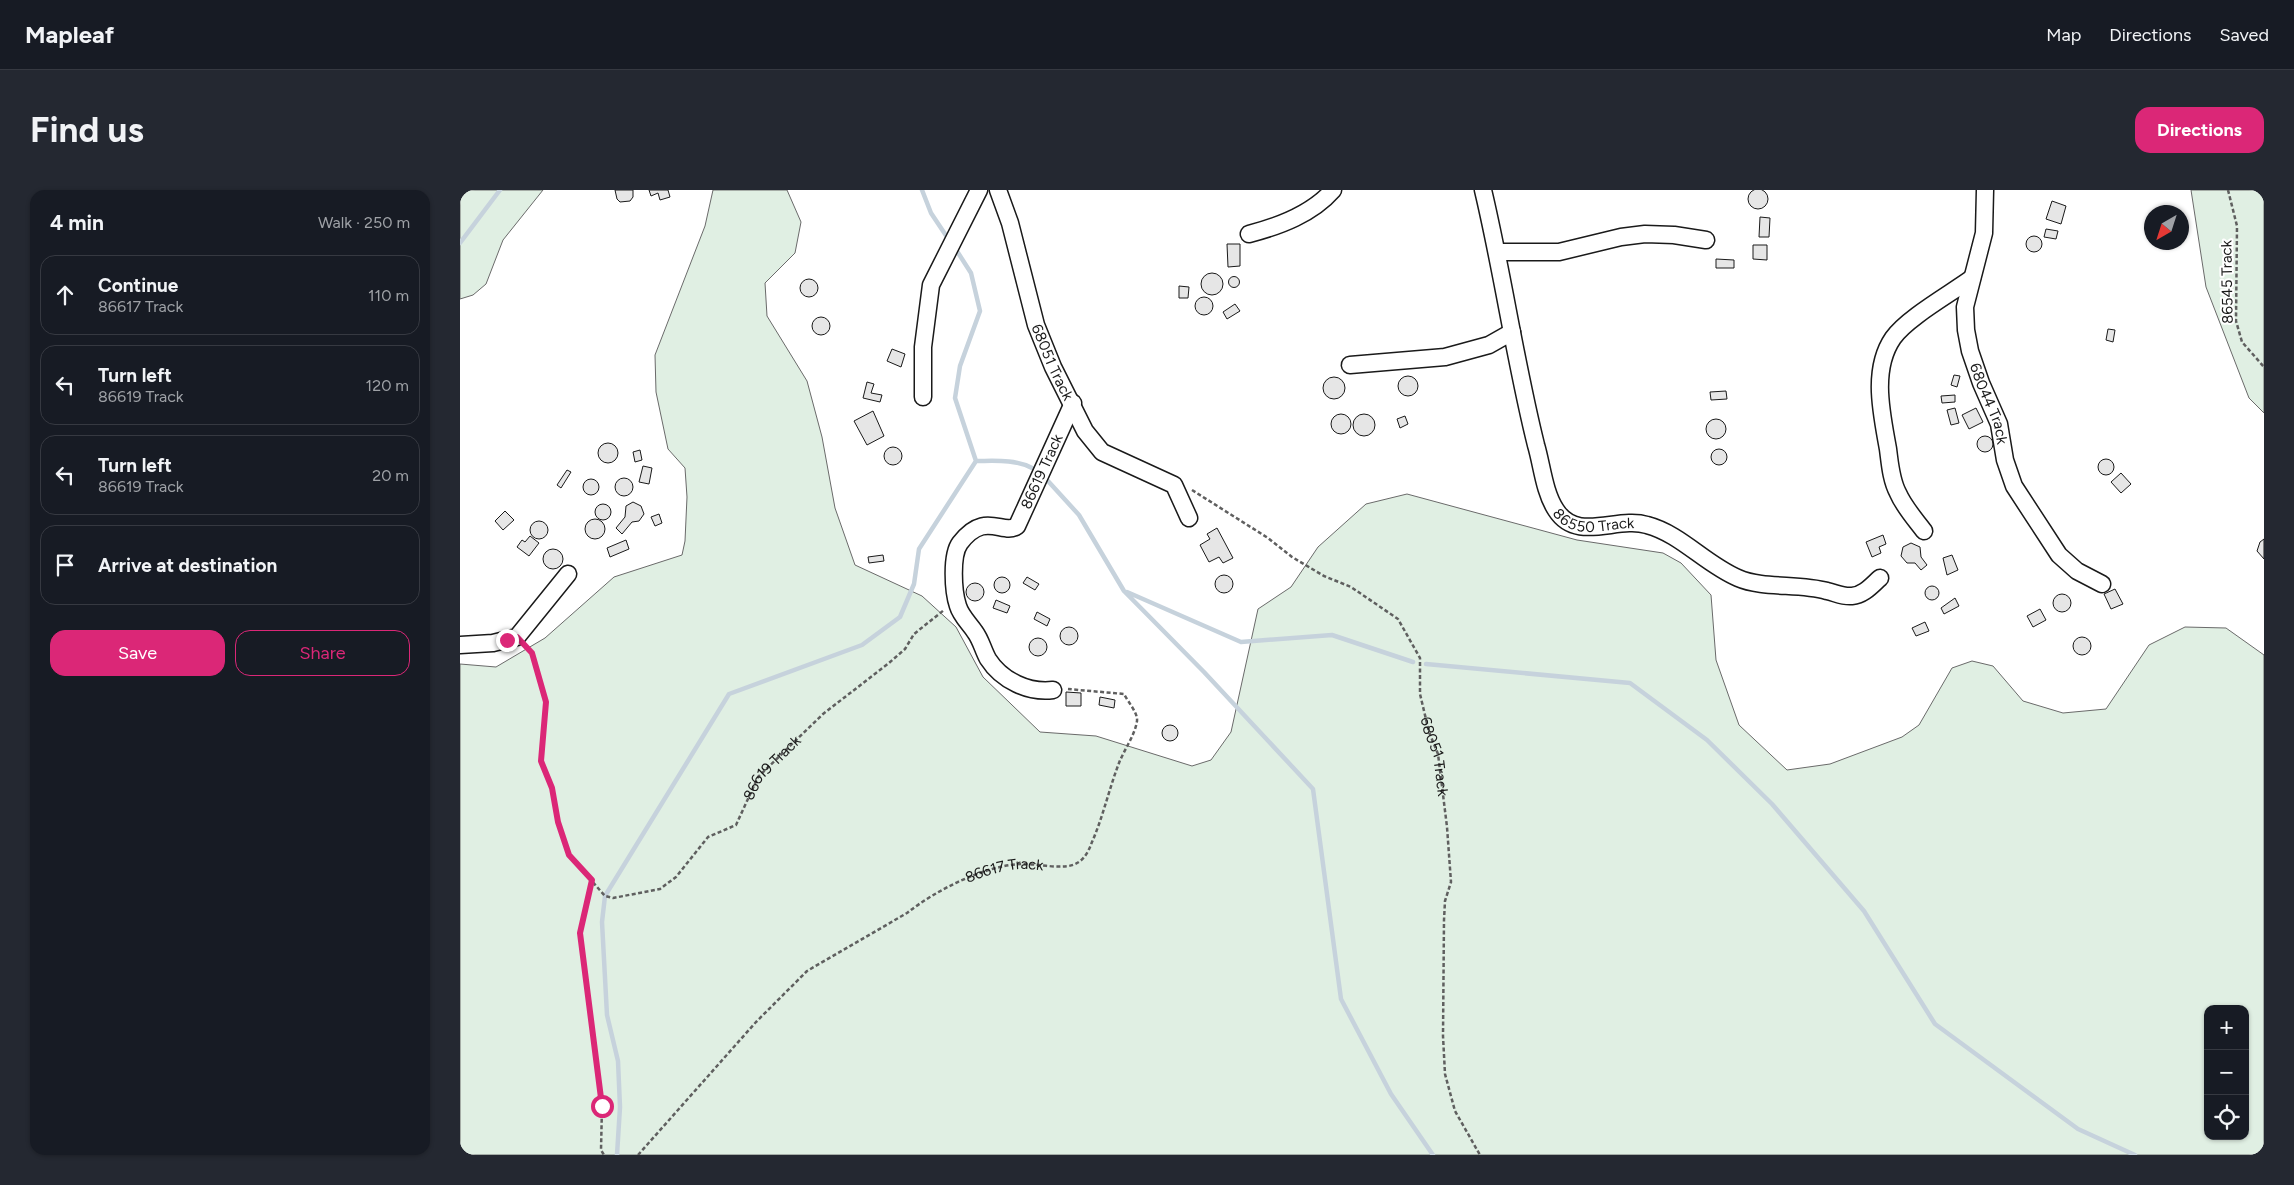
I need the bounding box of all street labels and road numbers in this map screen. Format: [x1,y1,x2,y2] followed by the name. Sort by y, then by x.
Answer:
[2217,239,2237,324] street label: 86545 Track
[1028,321,1078,404] street label: 68051 Track
[1966,361,2011,446] street label: 68044 Track
[1017,431,1067,512] street label: 86619 Track
[1549,505,1635,536] street label: 86550 Track
[1417,715,1452,798] street label: 68051 Track
[740,731,805,803] street label: 86619 Track
[963,855,1045,887] street label: 86617 Track

